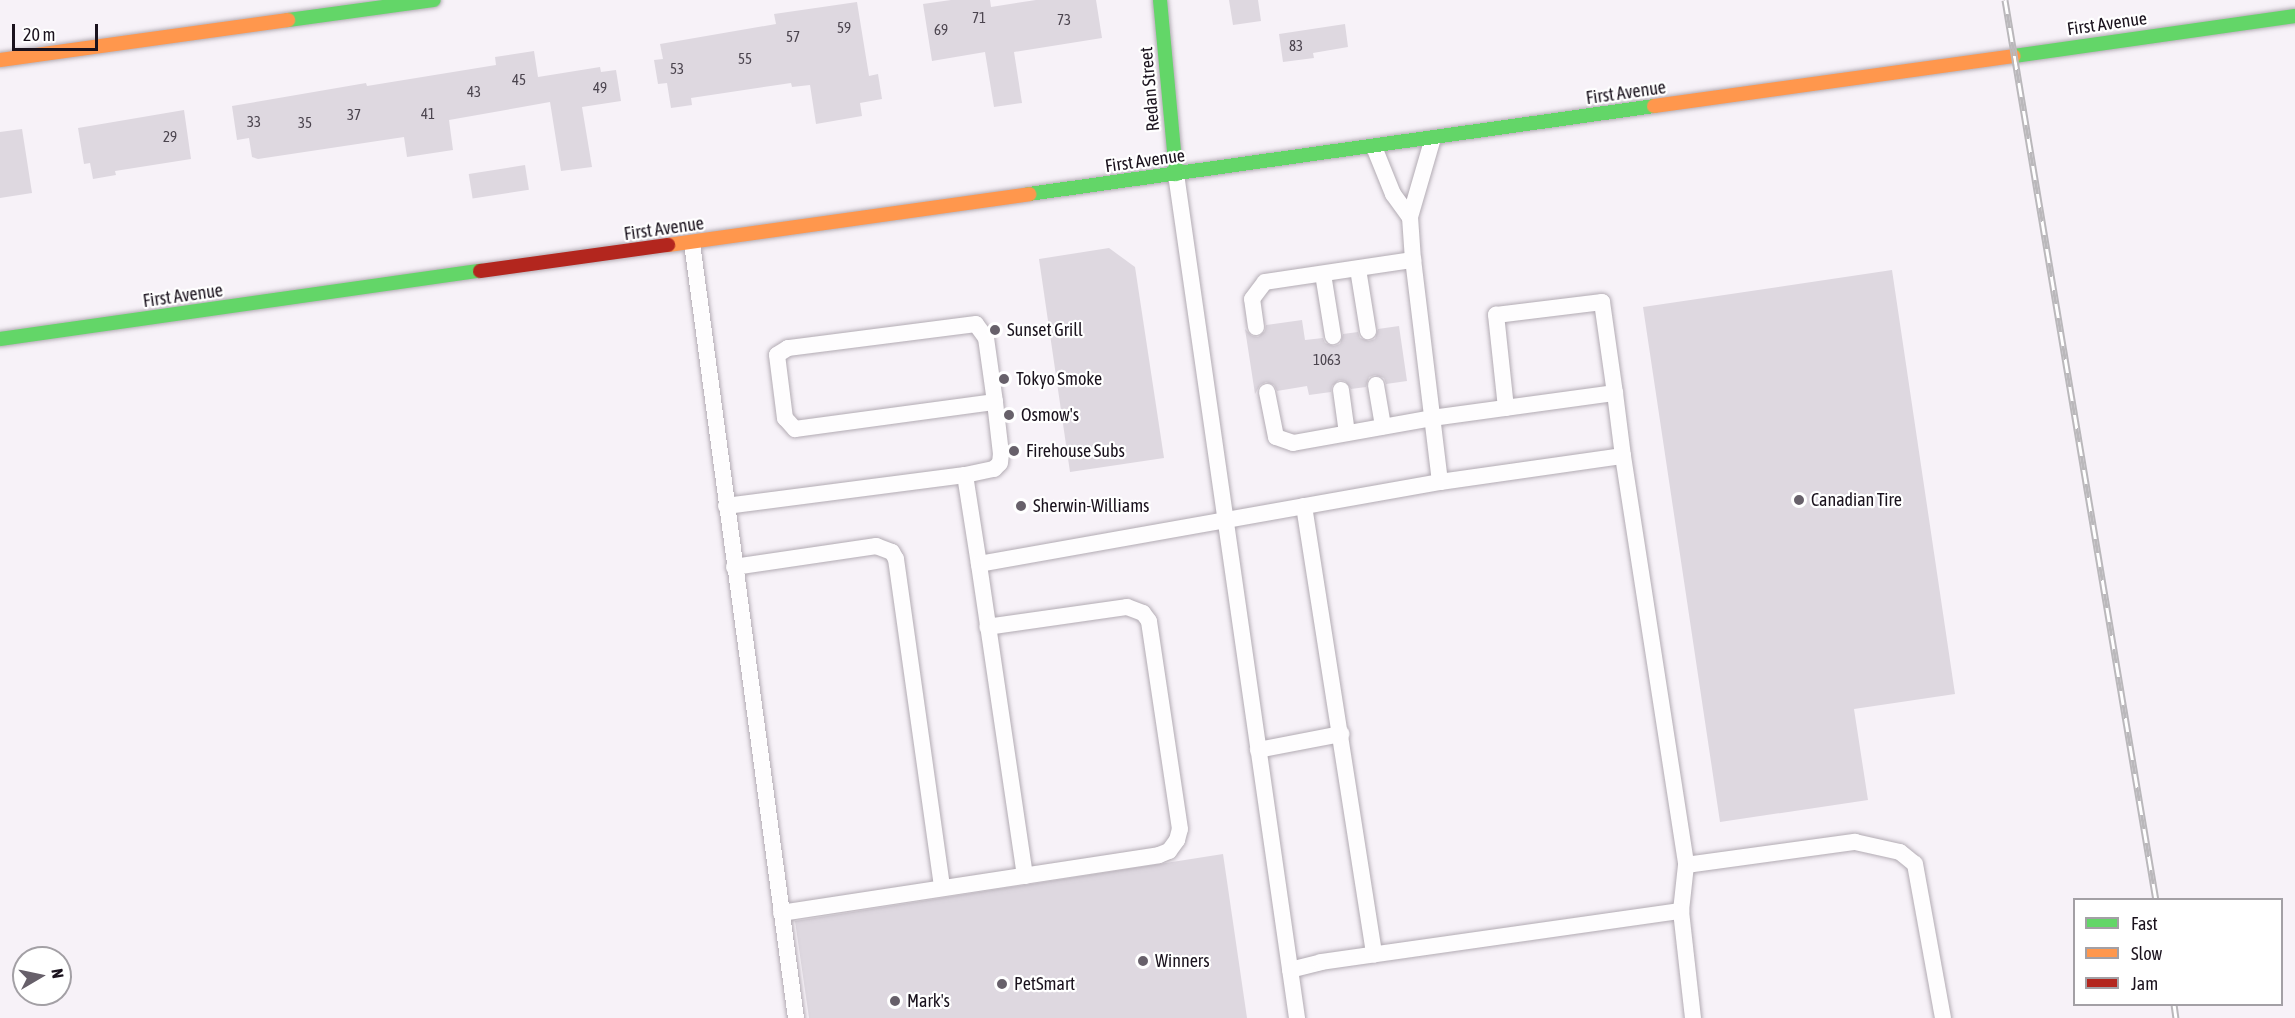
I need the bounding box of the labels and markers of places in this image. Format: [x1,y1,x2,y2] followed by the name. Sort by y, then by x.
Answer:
[1007,319,1083,341] place label: Sunset Grill
[988,323,1002,337] marker: Sunset Grill
[1016,368,1102,390] place label: Tokyo Smoke
[997,372,1011,386] marker: Tokyo Smoke
[1021,404,1079,426] place label: Osmow's
[1002,408,1016,422] marker: Osmow's
[1026,440,1125,462] place label: Firehouse Subs
[1007,444,1021,458] marker: Firehouse Subs
[1811,489,1902,511] place label: Canadian Tire
[1792,493,1806,507] marker: Canadian Tire
[1033,495,1149,517] place label: Sherwin-Williams
[1014,499,1028,513] marker: Sherwin-Williams
[1155,950,1209,972] place label: Winners
[1136,954,1150,968] marker: Winners
[1014,973,1075,995] place label: PetSmart
[995,977,1009,991] marker: PetSmart
[907,990,950,1012] place label: Mark's
[888,994,902,1008] marker: Mark's

